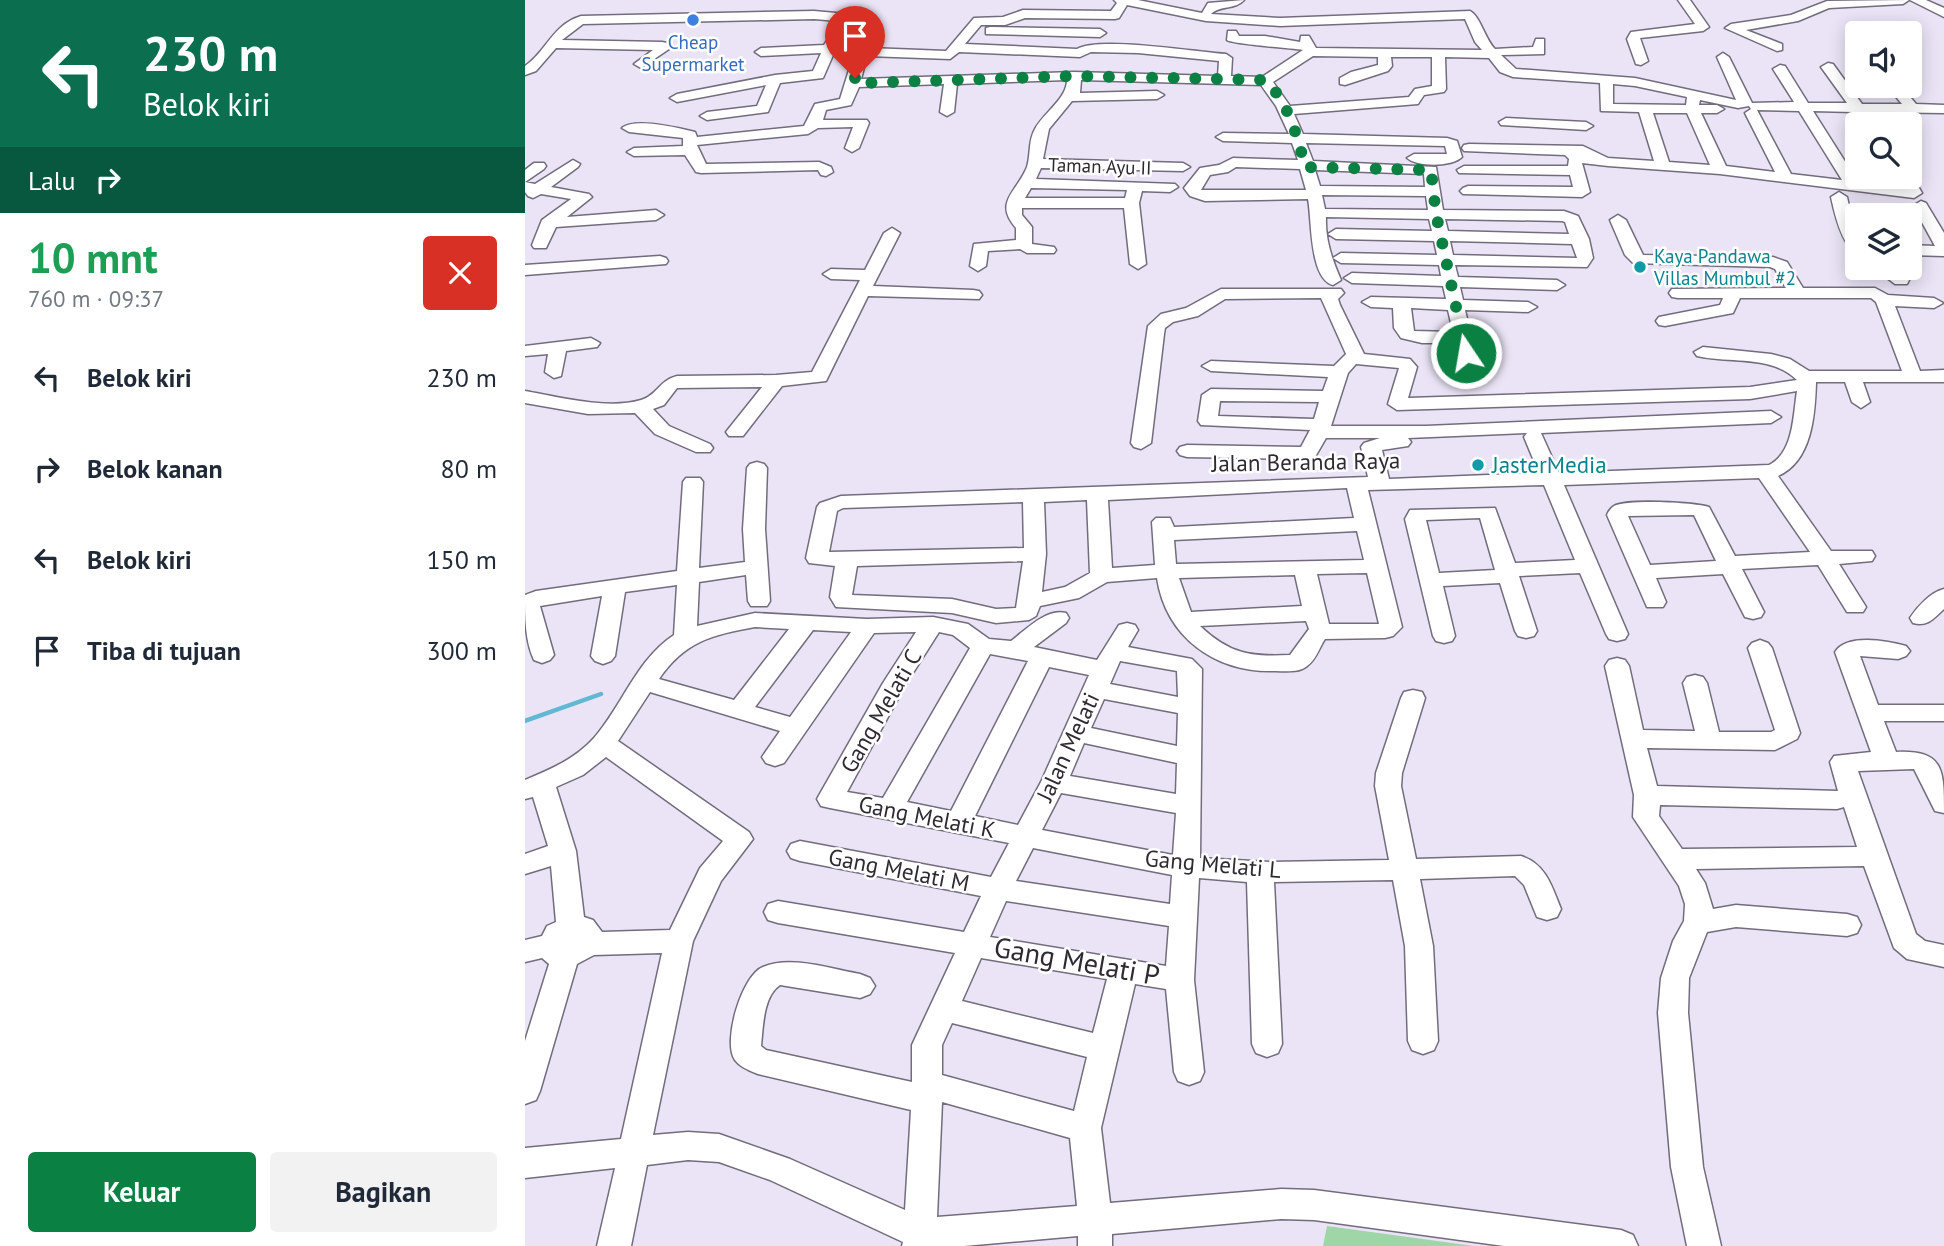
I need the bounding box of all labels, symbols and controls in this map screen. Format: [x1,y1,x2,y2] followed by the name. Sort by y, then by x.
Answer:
[825,6,885,78] pin
[685,12,701,28] marker: Cheap Supermarket
[836,17,874,55] icon: arrive
[143,21,278,85] text: 230 m
[1845,21,1922,280] map controls
[1845,21,1922,98] button: sound
[28,28,119,119] icon: left
[642,30,745,76] place label: Cheap Supermarket
[143,83,271,125] text: Belok kiri
[1845,112,1922,189] button: search
[1048,152,1152,180] street label: Taman Ayu II
[89,161,127,199] icon: right
[28,164,75,197] text: Lalu
[1845,203,1922,280] button: layers
[28,230,158,285] text: 10 mnt
[423,236,497,310] button: close
[1653,244,1796,290] place label: Kaya Pandawa Villas Mumbul #2
[1632,259,1648,275] marker: Kaya Pandawa Villas Mumbul #2
[28,284,164,313] text: 760 m · 09:37
[1429,316,1503,390] position arrow
[28,359,66,397] icon: left
[87,361,192,394] text: Belok kiri
[426,361,497,394] text: 230 m
[1210,445,1401,478] street label: Jalan Beranda Raya
[28,450,66,488] icon: right
[1491,450,1607,479] place label: JasterMedia
[87,452,223,485] text: Belok kanan
[441,452,497,485] text: 80 m
[1470,457,1486,473] marker: JasterMedia
[28,541,66,579] icon: left
[87,543,192,576] text: Belok kiri
[426,543,497,576] text: 150 m
[28,632,66,670] icon: arrive
[87,634,241,667] text: Tiba di tujuan
[426,634,497,667] text: 300 m
[834,644,928,778] street label: Gang Melati C
[1029,688,1105,807] street label: Jalan Melati
[856,789,998,844] street label: Gang Melati K
[826,842,972,897] street label: Gang Melati M
[1144,843,1282,884] street label: Gang Melati L
[991,928,1163,993] street label: Gang Melati P
[28,1152,256,1232] button: Keluar
[270,1152,497,1232] button: Bagikan

